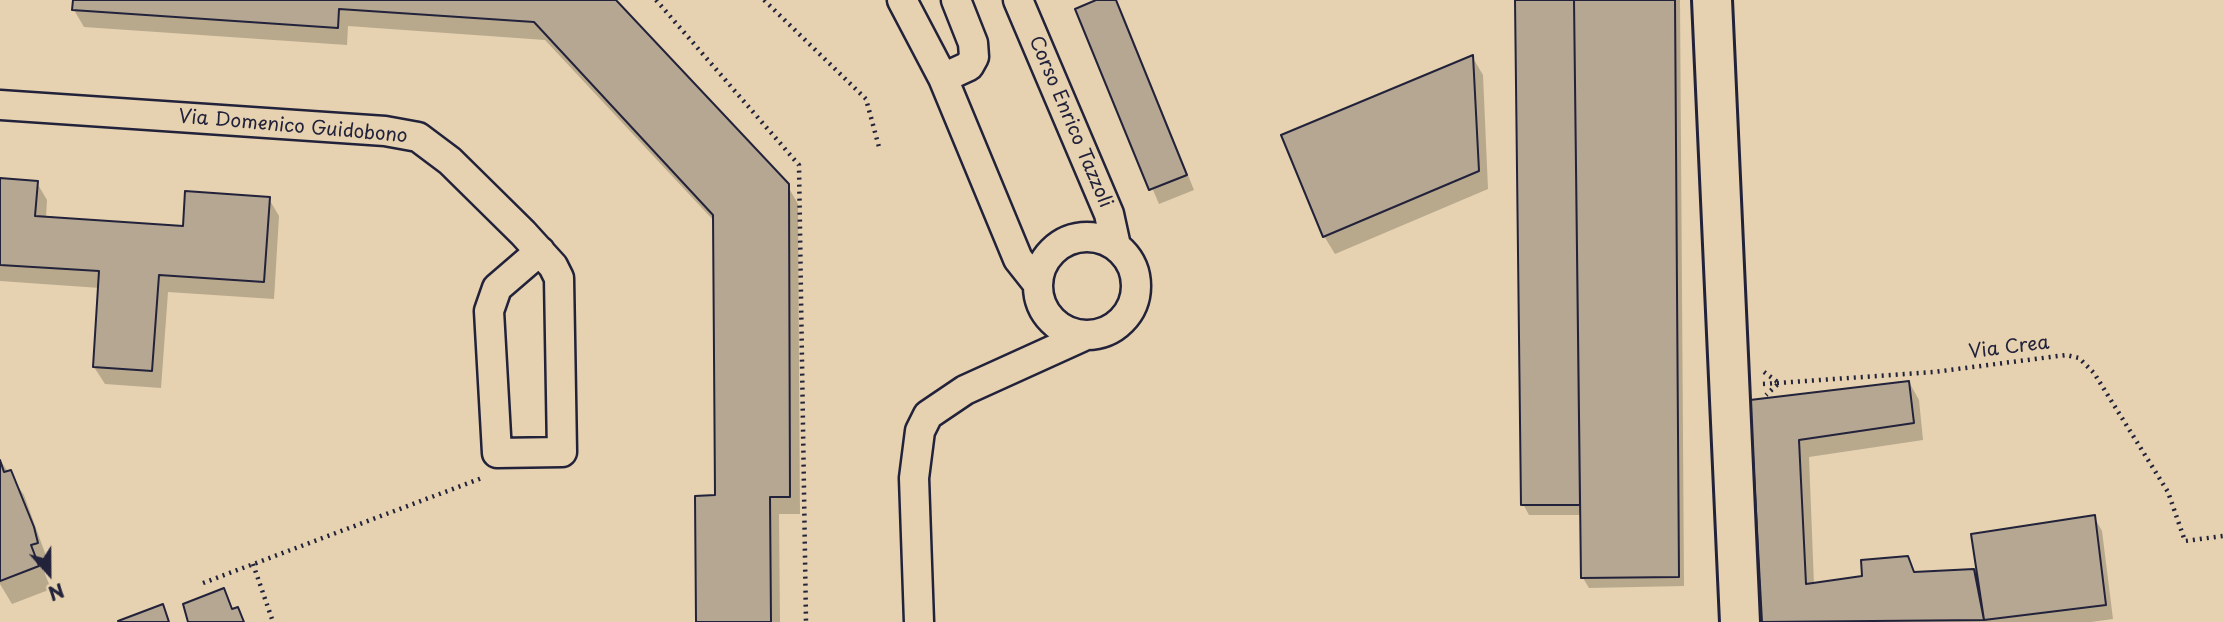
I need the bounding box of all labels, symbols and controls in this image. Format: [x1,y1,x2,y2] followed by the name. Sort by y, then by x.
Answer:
[1023,33,1117,211] street label: Corso Enrico Tazzoli
[178,106,408,148] street label: Via Domenico Guidobono
[1967,332,2051,364] street label: Via Crea
[14,538,84,608] north arrow
[44,577,69,608] text: N

